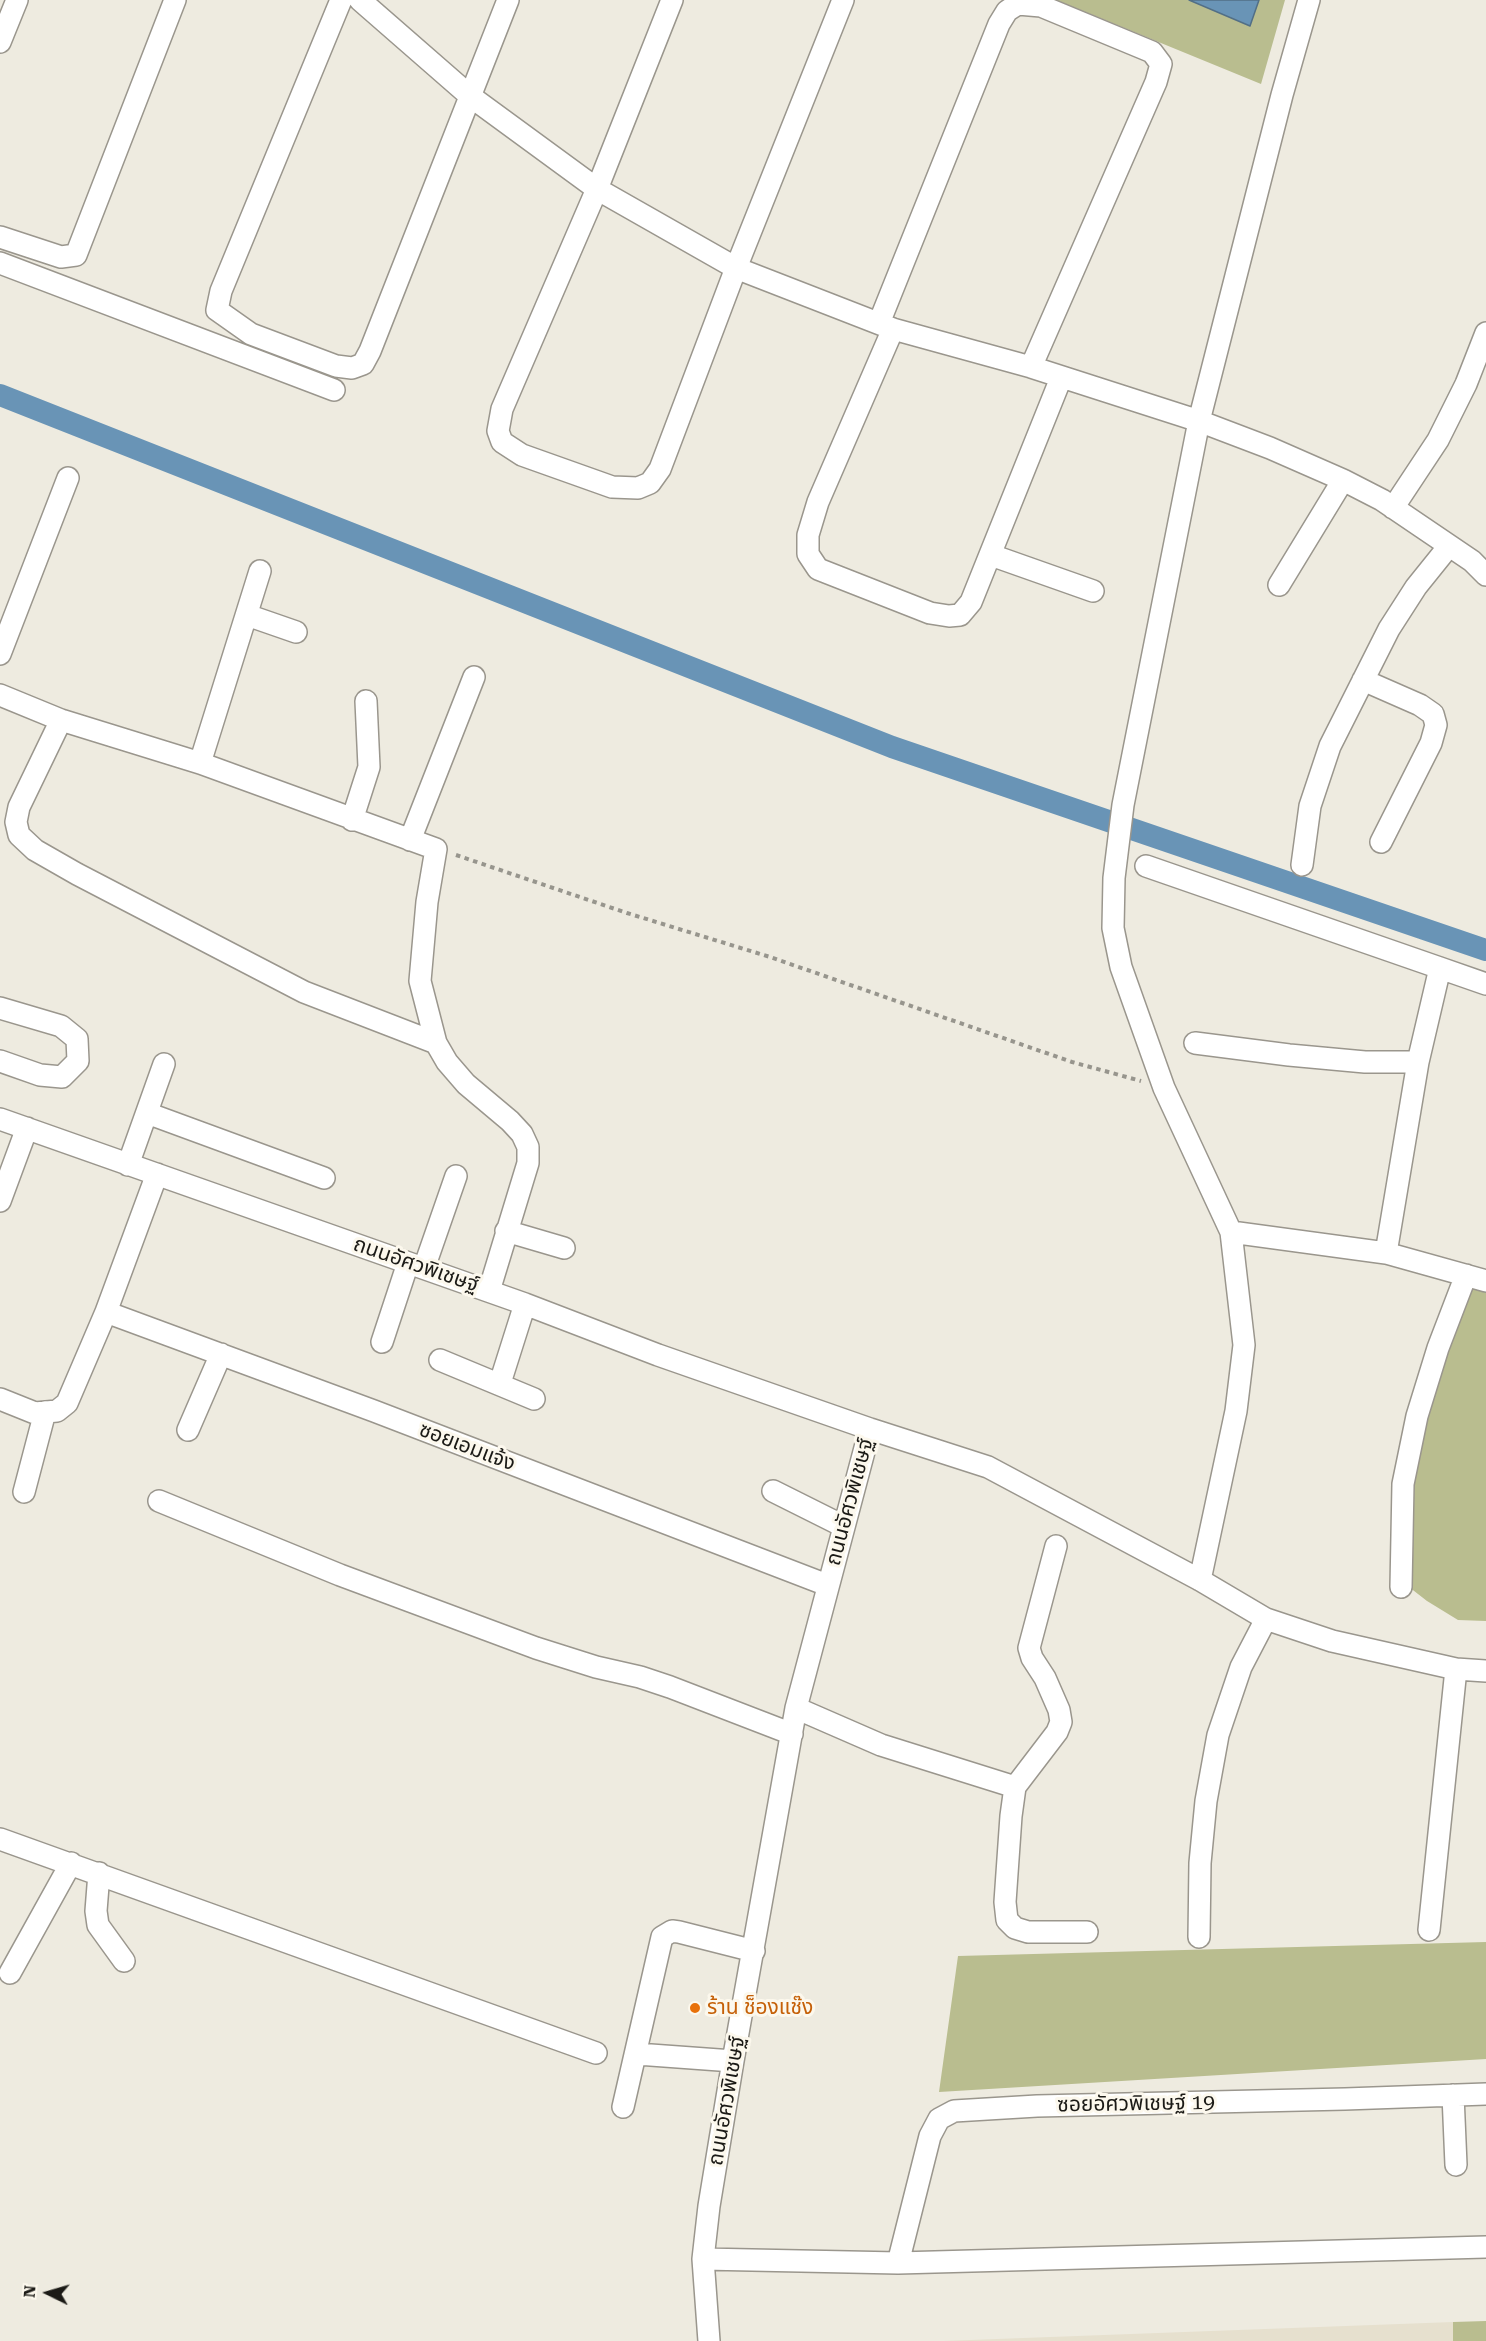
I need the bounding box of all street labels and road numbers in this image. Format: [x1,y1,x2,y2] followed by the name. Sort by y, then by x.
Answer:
[350,1232,482,1298] street label: ถนนอัศวพิเชษฐ์
[415,1417,519,1477] street label: ซอยเอมแจ้ง
[821,1435,879,1569] street label: ถนนอัศวพิเชษฐ์
[703,2034,751,2168] street label: ถนนอัศวพิเชษฐ์
[1057,2090,1215,2118] street label: ซอยอัศวพิเชษฐ์ 19

